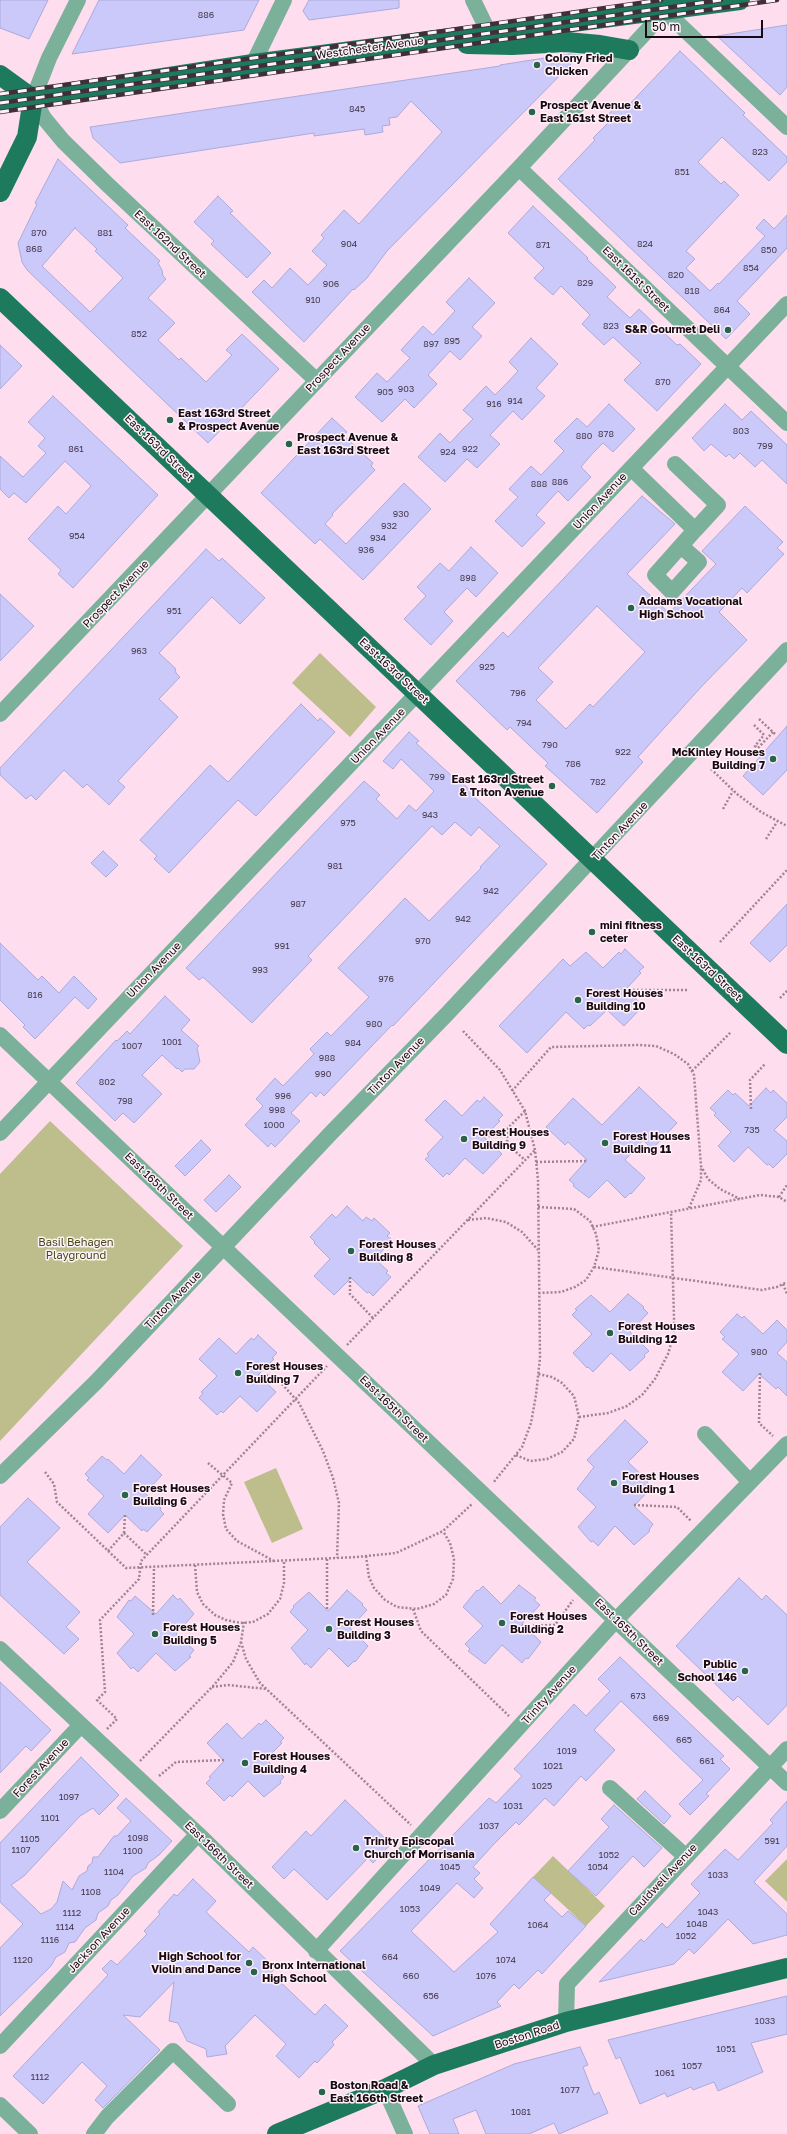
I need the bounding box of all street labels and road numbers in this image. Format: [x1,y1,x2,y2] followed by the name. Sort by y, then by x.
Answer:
[315,34,425,62] street label: Westchester Avenue
[131,207,209,281] street label: East 162nd Street
[600,243,672,315] street label: East 161st Street
[303,321,373,395] street label: Prospect Avenue
[122,412,196,484] street label: East 163rd Street
[570,470,630,532] street label: Union Avenue
[80,557,152,631] street label: Prospect Avenue
[356,635,432,707] street label: East 163rd Street
[348,705,408,767] street label: Union Avenue
[589,799,651,863] street label: Tinton Avenue
[669,932,745,1004] street label: East 163rd Street
[124,939,184,1001] street label: Union Avenue
[365,1034,427,1098] street label: Tinton Avenue
[122,1150,196,1222] street label: East 165th Street
[142,1268,204,1332] street label: Tinton Avenue
[357,1373,431,1445] street label: East 165th Street
[592,1596,666,1668] street label: East 165th Street
[519,1663,579,1727] street label: Trinity Avenue
[10,1736,72,1800] street label: Forest Avenue
[182,1819,256,1891] street label: East 166th Street
[626,1841,700,1919] street label: Cauldwell Avenue
[65,1904,133,1976] street label: Jackson Avenue
[493,2018,561,2052] street label: Boston Road

